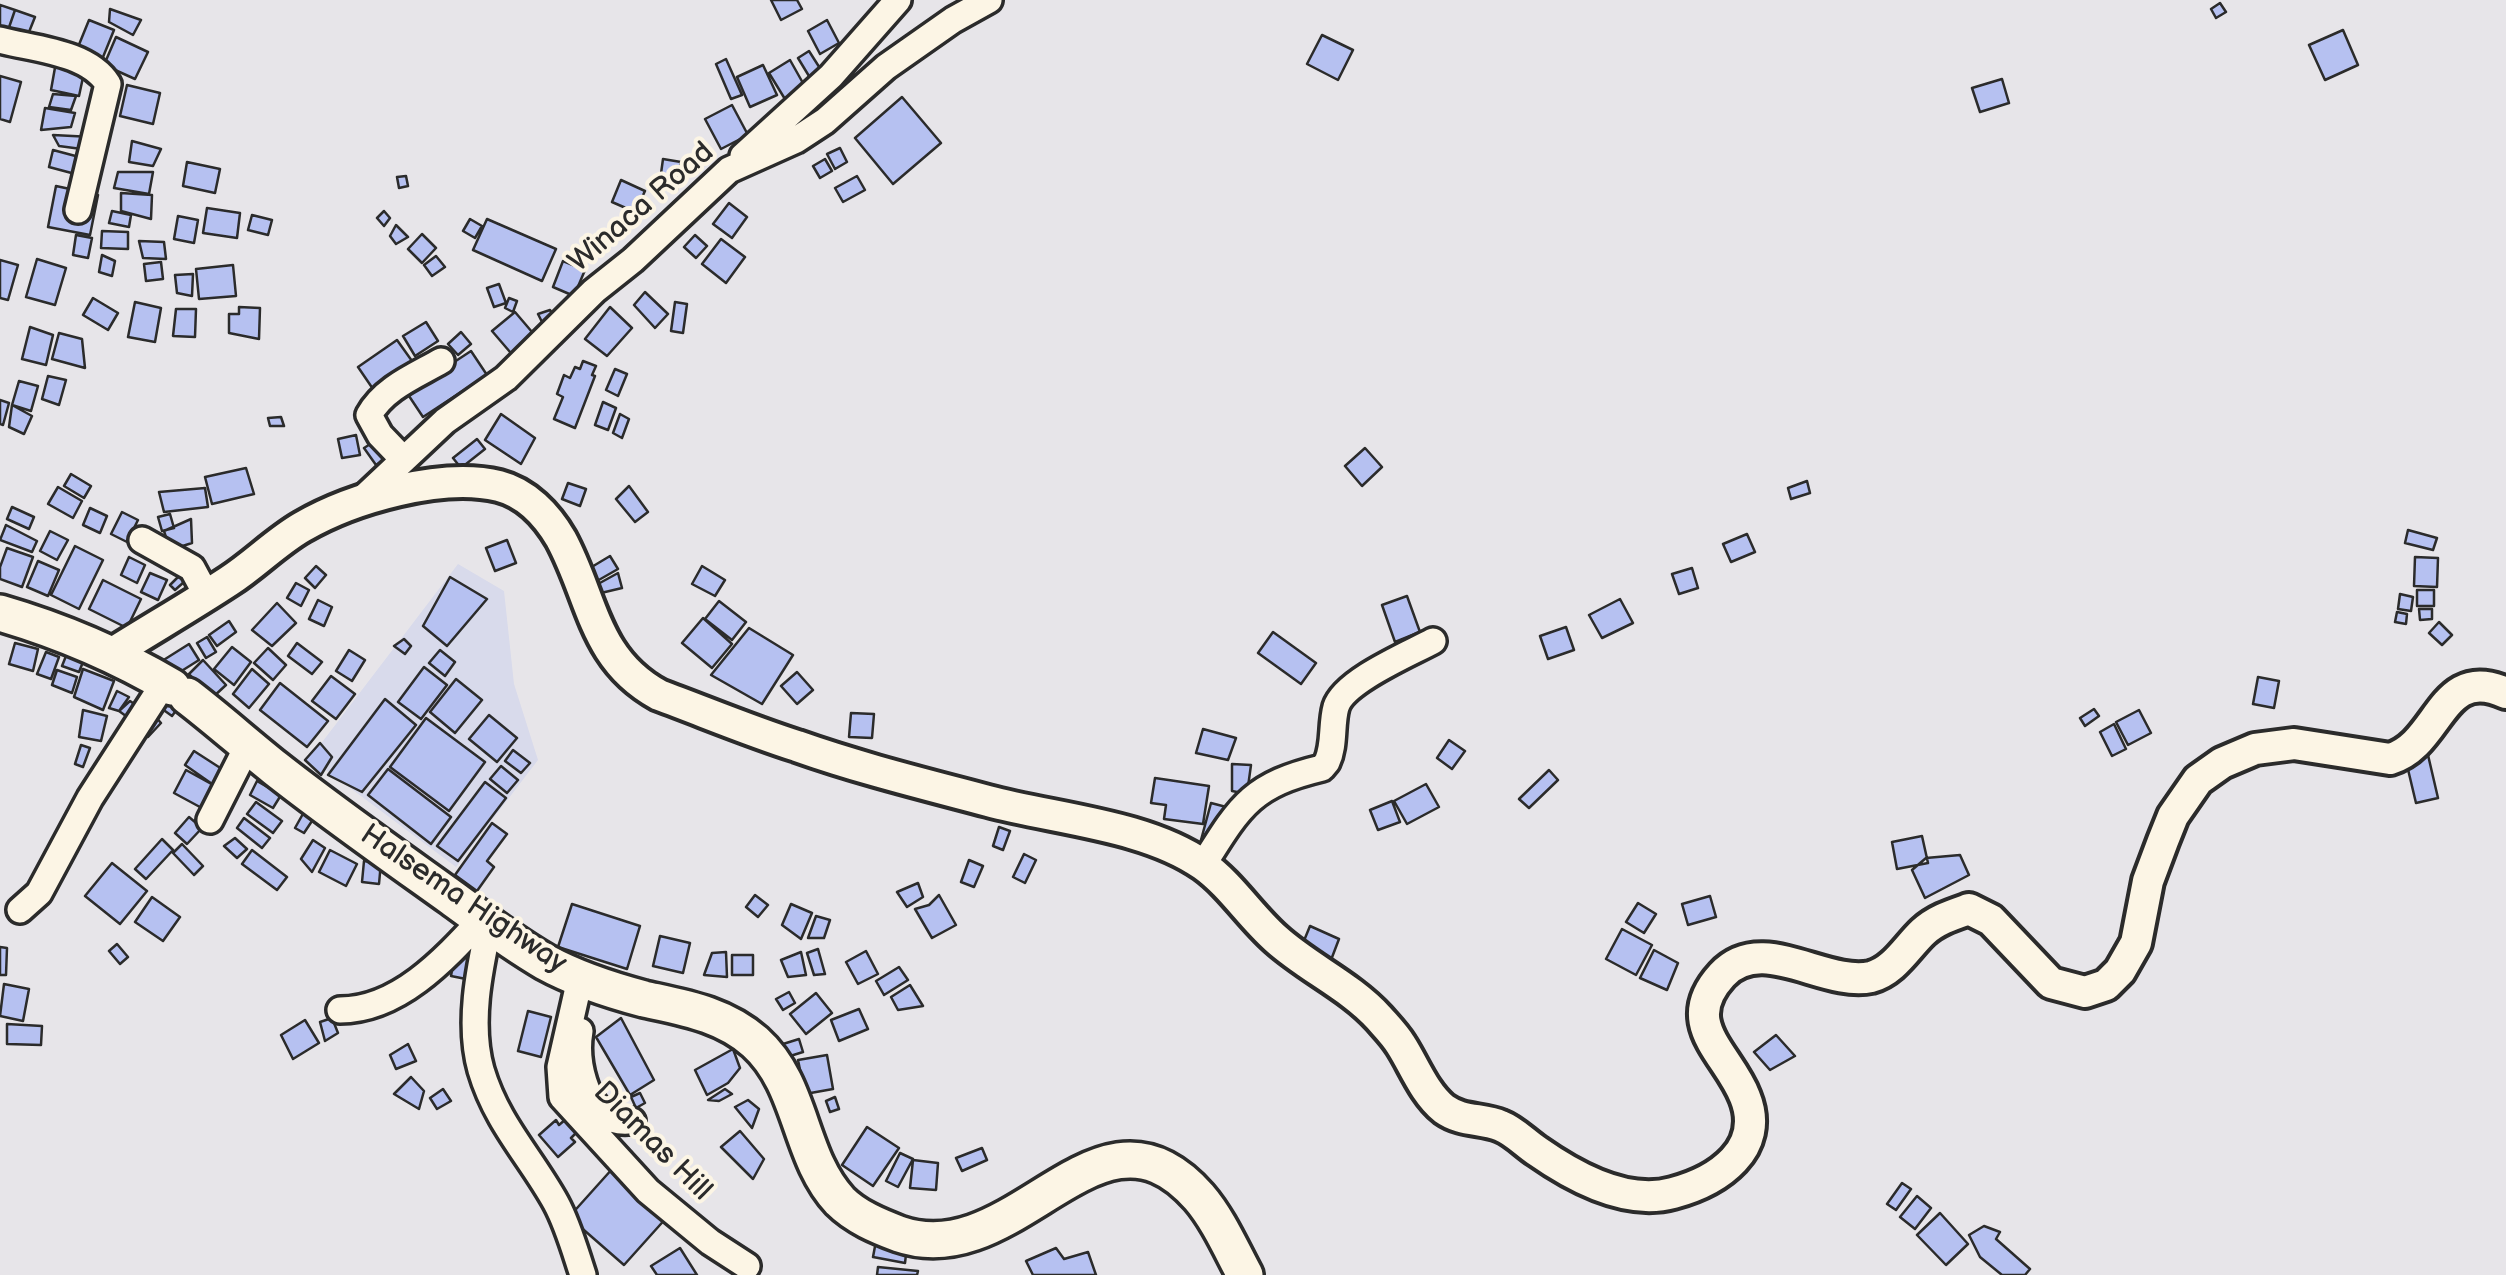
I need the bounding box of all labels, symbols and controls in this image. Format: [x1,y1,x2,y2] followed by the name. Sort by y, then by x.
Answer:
[562,135,722,281] street label: Winaca Road
[353,818,573,982] street label: Halsema Highway
[585,1075,719,1209] street label: Diamas Hill

